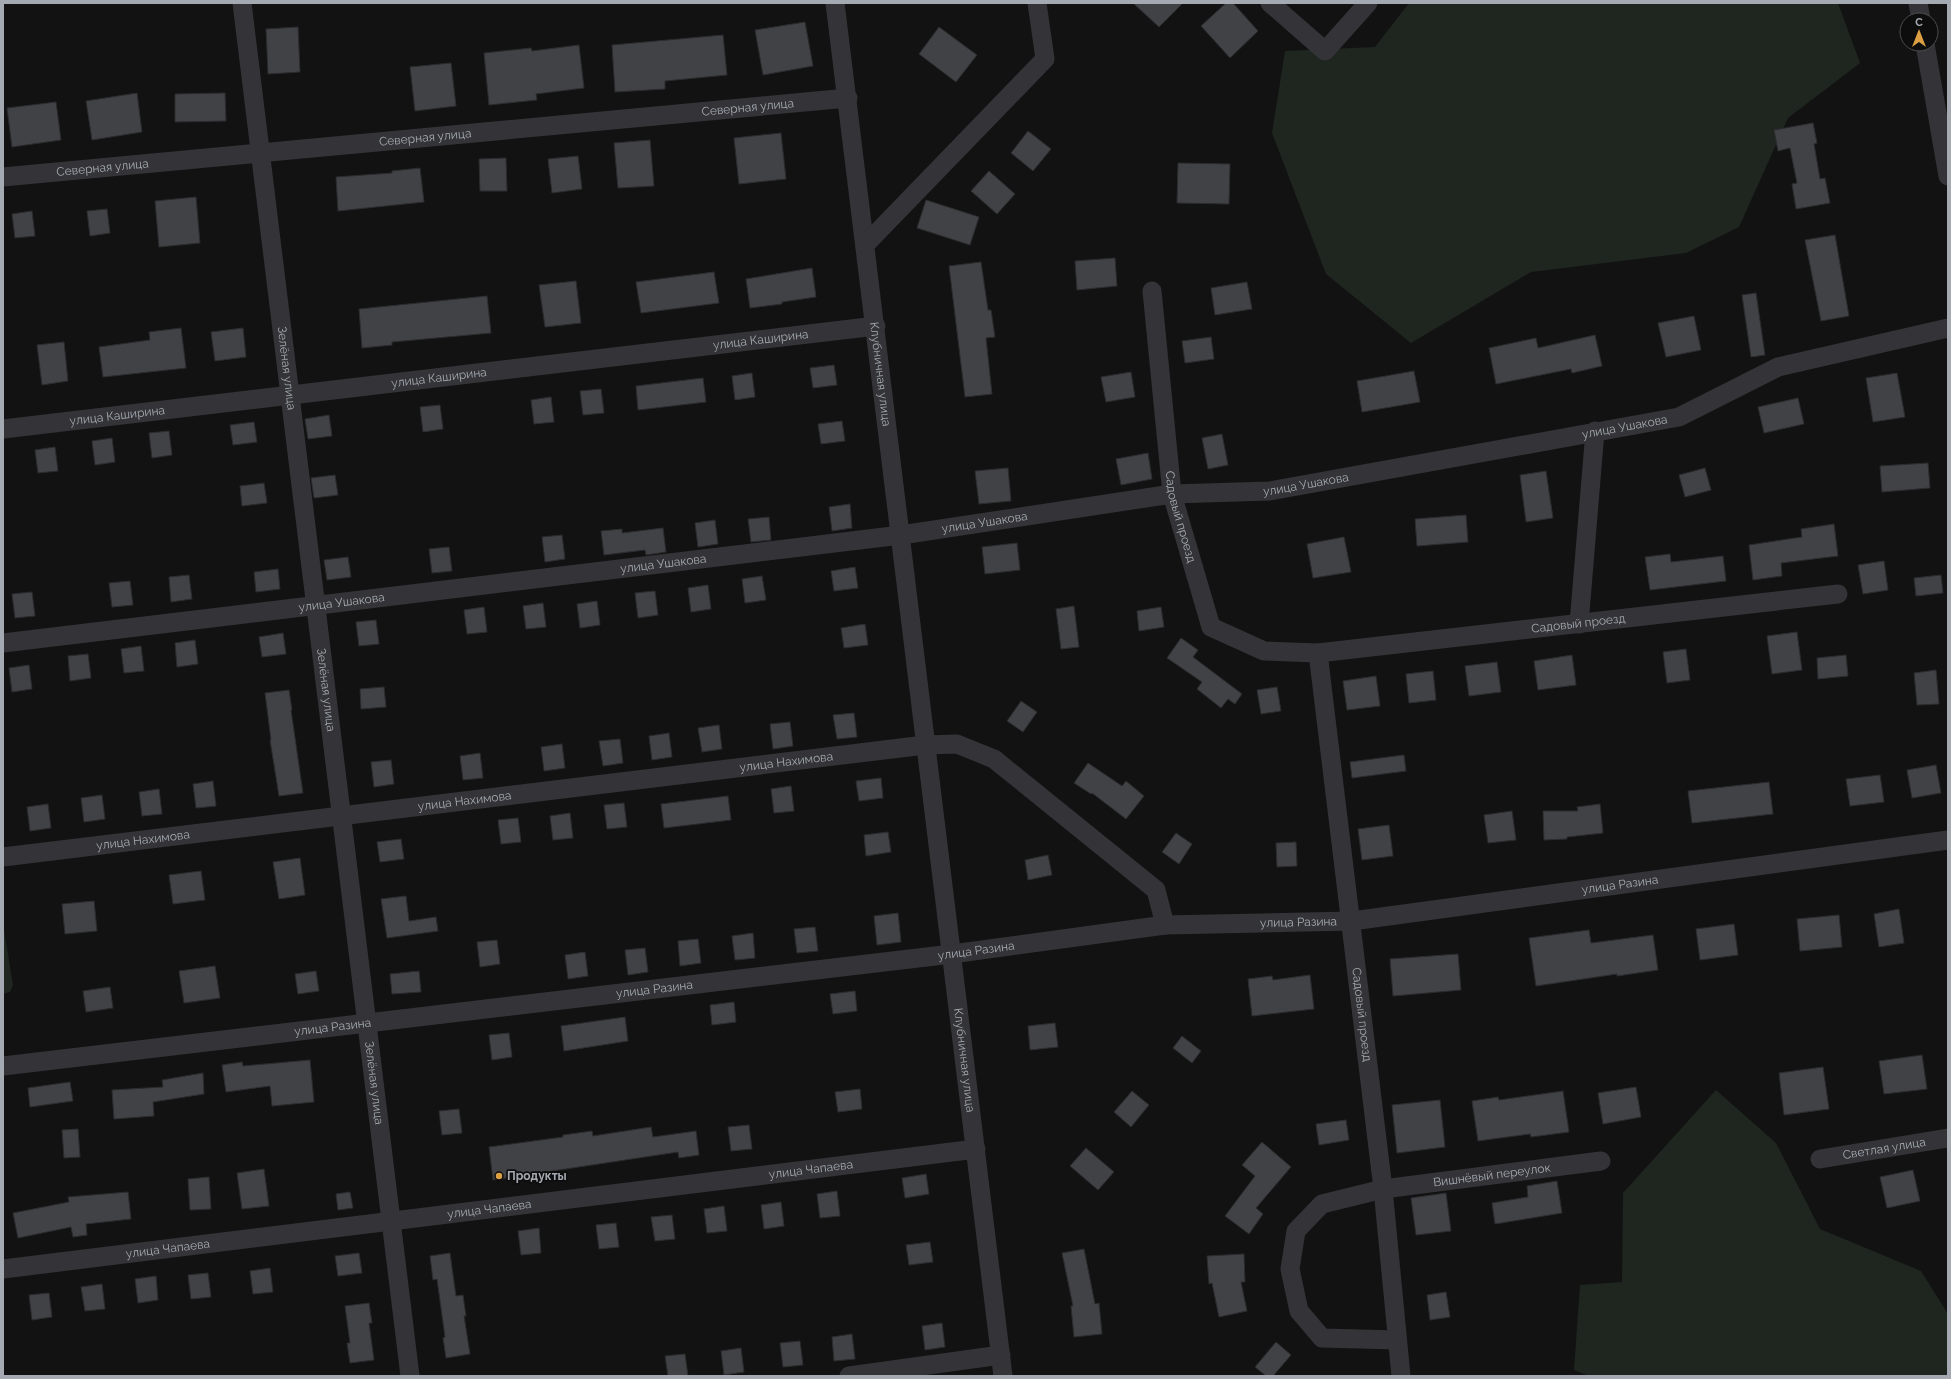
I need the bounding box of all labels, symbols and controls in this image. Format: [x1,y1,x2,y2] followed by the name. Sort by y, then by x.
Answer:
[1899,12,1939,52] north arrow
[1915,16,1923,29] text: С
[701,96,795,119] street label: Северная улица
[378,126,472,149] street label: Северная улица
[56,156,149,179] street label: Северная улица
[867,321,894,427] street label: Клубничная улица
[275,326,299,411] street label: Зелёная улица
[712,327,809,352] street label: улица Каширина
[390,365,487,390] street label: улица Каширина
[69,403,166,428] street label: улица Каширина
[1581,412,1669,441] street label: улица Ушакова
[1163,470,1199,564] street label: Садовый проезд
[1263,470,1350,498] street label: улица Ушакова
[941,509,1028,536] street label: улица Ушакова
[619,551,707,576] street label: улица Ушакова
[298,590,385,614] street label: улица Ушакова
[1531,611,1626,636] street label: Садовый проезд
[314,647,338,732] street label: Зелёная улица
[739,749,834,774] street label: улица Нахимова
[417,788,512,814] street label: улица Нахимова
[95,827,191,853] street label: улица Нахимова
[1581,872,1659,897] street label: улица Разина
[1260,914,1337,930] street label: улица Разина
[937,939,1015,963] street label: улица Разина
[1349,967,1374,1062] street label: Садовый проезд
[615,978,694,1001] street label: улица Разина
[951,1007,978,1113] street label: Клубничная улица
[294,1016,372,1039] street label: улица Разина
[362,1040,386,1125] street label: Зелёная улица
[1842,1135,1927,1162] street label: Светлая улица
[768,1157,854,1181] street label: улица Чапаева
[1432,1161,1552,1190] street label: Вишнёвый переулок
[507,1169,567,1183] place label: Продукты
[494,1171,504,1181] marker: Продукты
[446,1197,532,1221] street label: улица Чапаева
[125,1237,211,1261] street label: улица Чапаева

